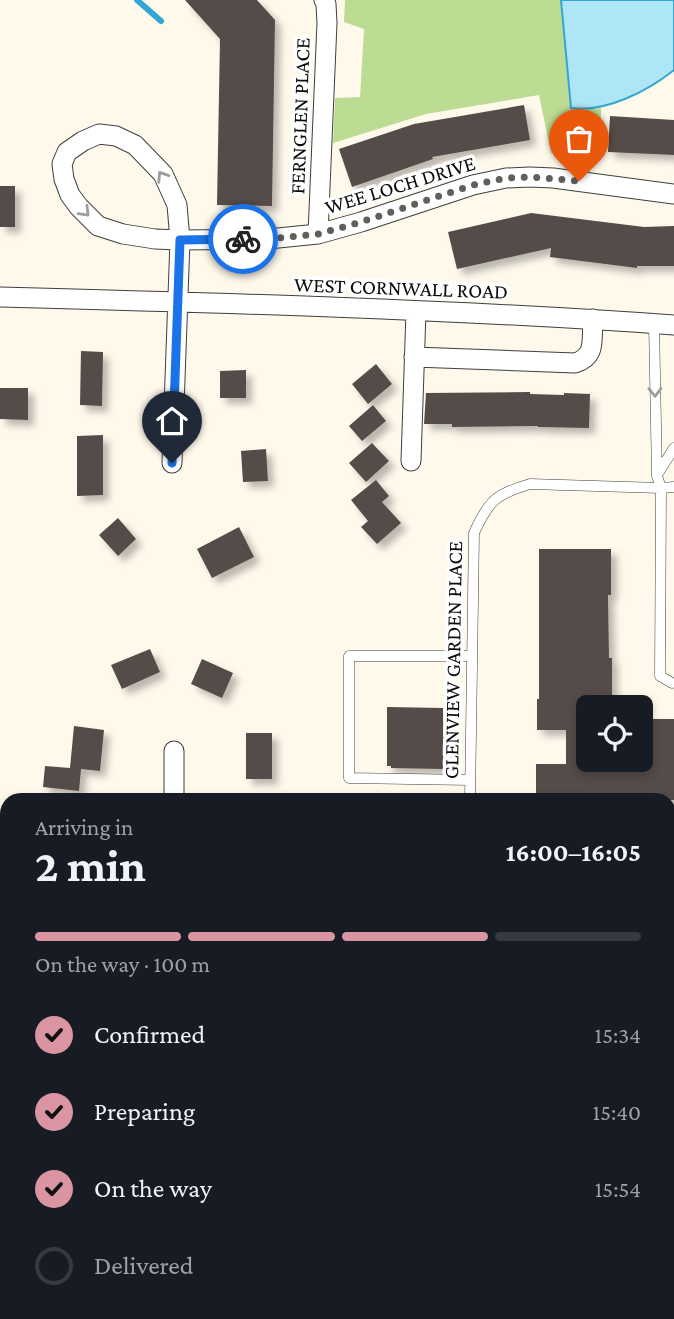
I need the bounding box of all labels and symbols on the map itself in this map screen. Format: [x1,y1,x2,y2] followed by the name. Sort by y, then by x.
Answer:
[285,37,315,195] street label: FERNGLEN PLACE
[549,109,609,181] pin
[322,151,478,219] street label: WEE LOCH DRIVE
[157,171,170,184] one-way arrow
[77,204,90,217] one-way arrow
[208,204,278,274] courier
[294,272,508,304] street label: WEST CORNWALL ROAD
[648,387,663,398] one-way arrow
[142,391,202,463] pin
[439,541,467,779] street label: GLENVIEW GARDEN PLACE

